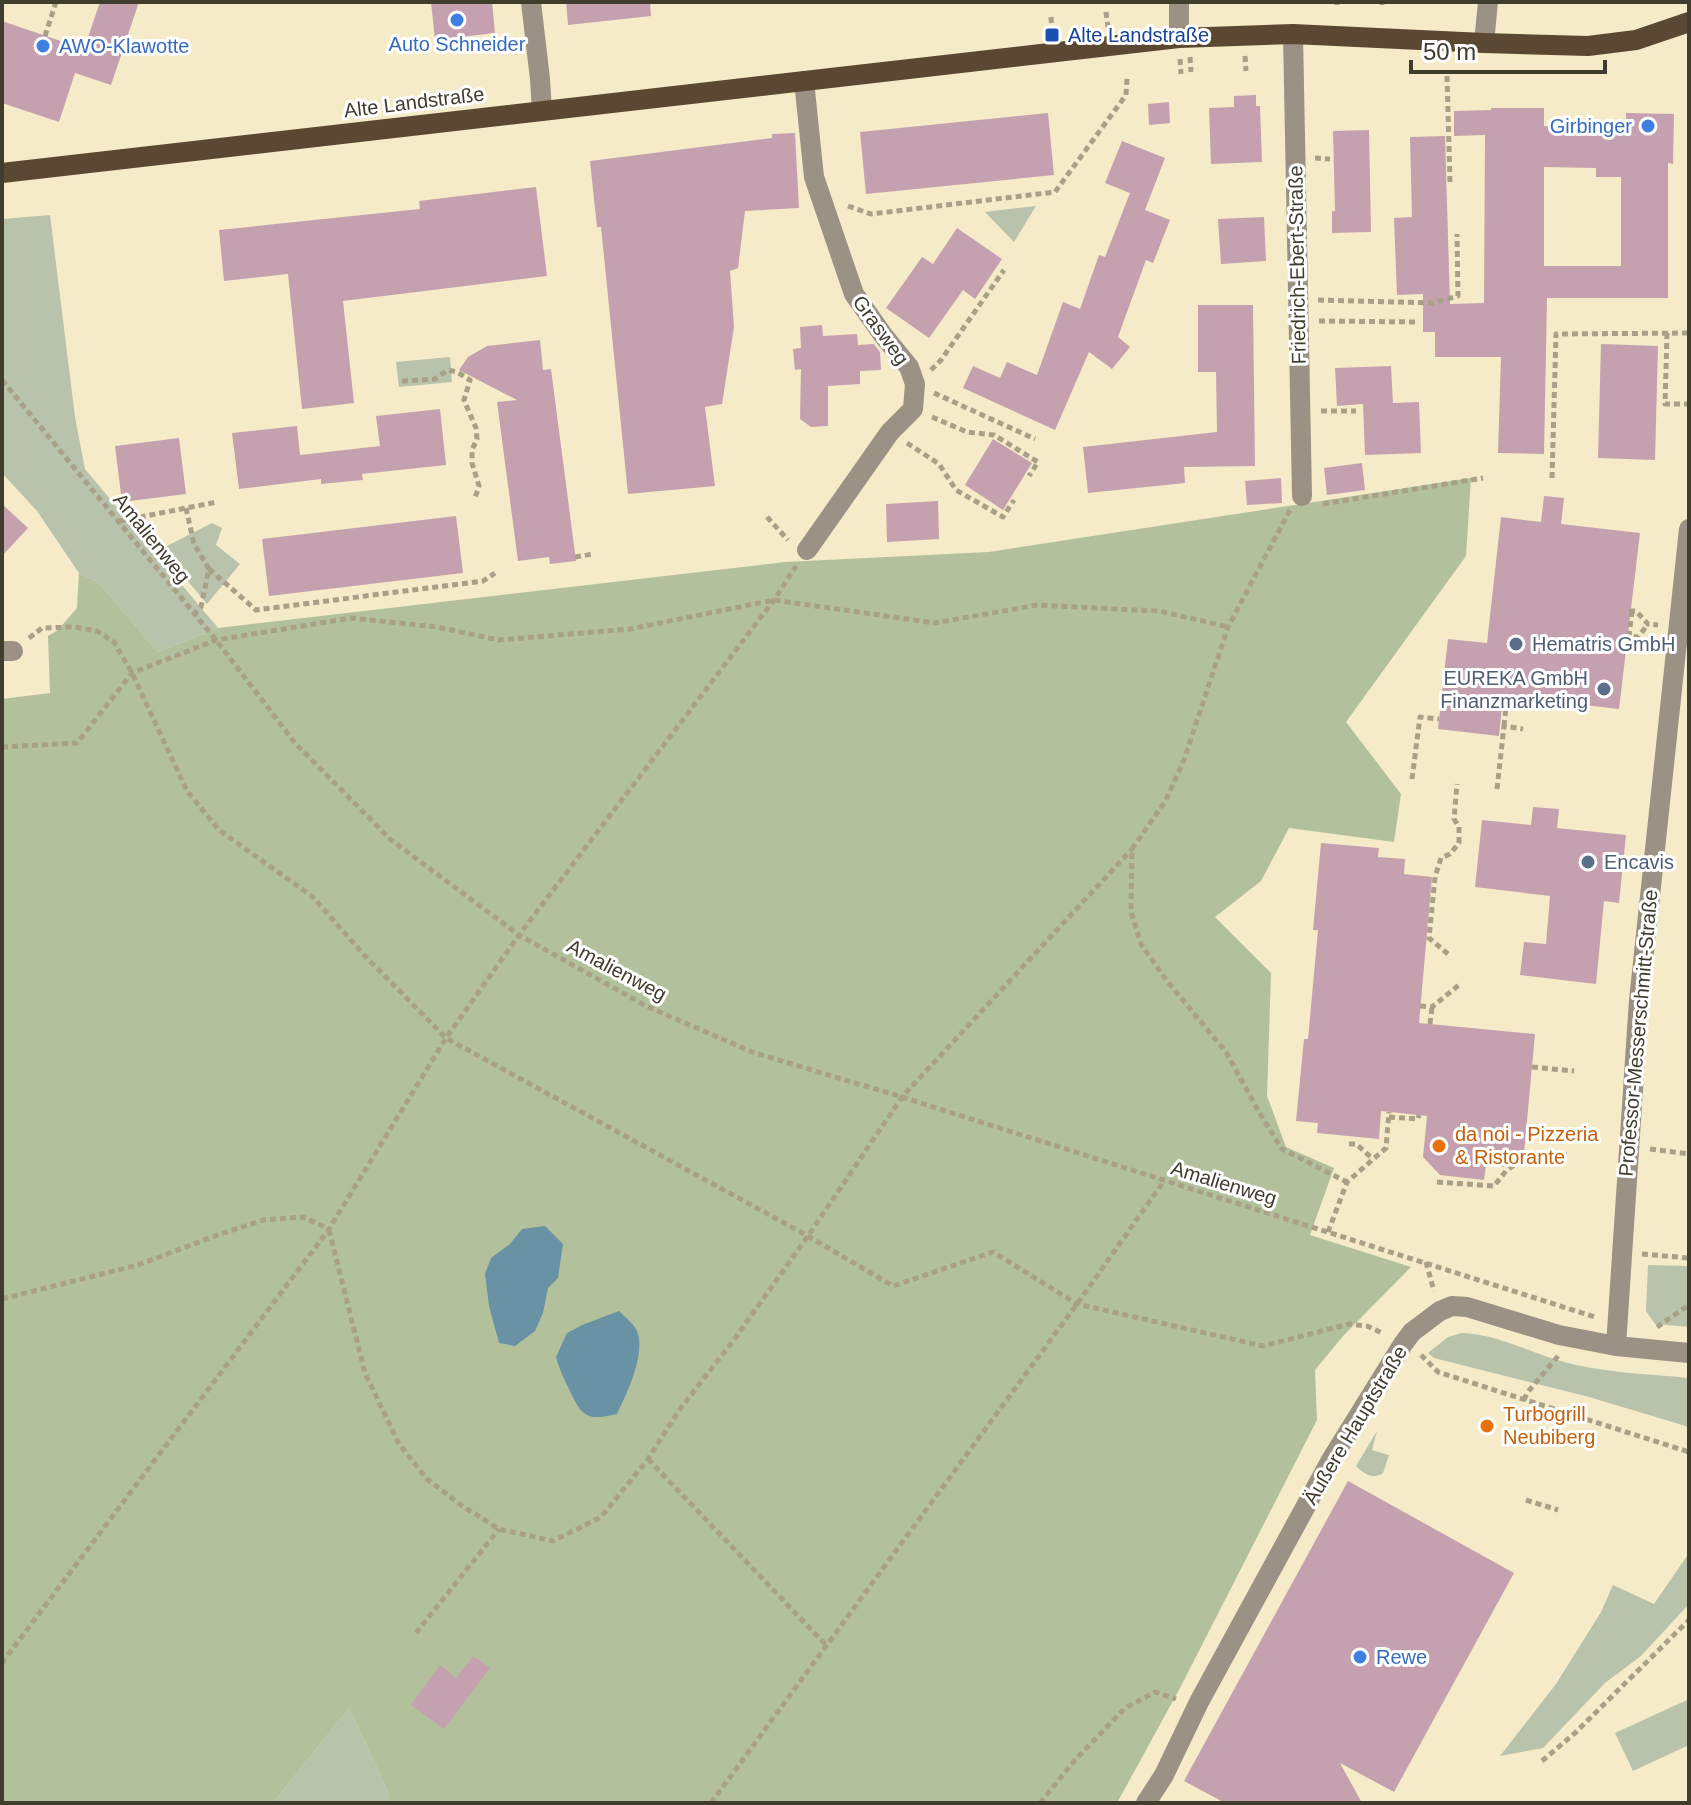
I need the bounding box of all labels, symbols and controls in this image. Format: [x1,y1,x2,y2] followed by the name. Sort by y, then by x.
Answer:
[448,11,466,29] marker: Auto Schneider
[1068,24,1209,46] place label: Alte Landstraße
[1411,24,1605,74] scale bar
[1043,26,1061,44] marker: Alte Landstraße
[389,33,526,55] place label: Auto Schneider
[59,35,189,57] place label: AWO-Klawotte
[34,37,52,55] marker: AWO-Klawotte
[1423,38,1476,65] text: 50 m
[343,82,485,122] street label: Alte Landstraße
[1550,115,1632,137] place label: Girbinger
[1639,117,1657,135] marker: Girbinger
[1284,165,1310,365] street label: Friedrich-Ebert-Straße
[849,291,913,369] street label: Grasweg
[109,489,195,587] street label: Amalienweg
[1532,633,1675,655] place label: Hematris GmbH
[1507,635,1525,653] marker: Hematris GmbH
[1440,667,1588,712] place label: EUREKA GmbH Finanzmarketing
[1595,680,1613,698] marker: EUREKA GmbH Finanzmarketing
[1604,851,1674,873] place label: Encavis
[1579,853,1597,871] marker: Encavis
[1614,889,1662,1177] street label: Professor-Messerschmitt-Straße
[564,935,670,1005] street label: Amalienweg
[1455,1123,1599,1168] place label: da noi - Pizzeria & Ristorante
[1430,1137,1448,1155] marker: da noi - Pizzeria & Ristorante
[1169,1157,1279,1209] street label: Amalienweg
[1299,1342,1411,1508] street label: Äußere Hauptstraße
[1503,1403,1595,1448] place label: Turbogrill Neubiberg
[1478,1417,1496,1435] marker: Turbogrill Neubiberg
[1376,1646,1427,1668] place label: Rewe
[1351,1648,1369,1666] marker: Rewe

